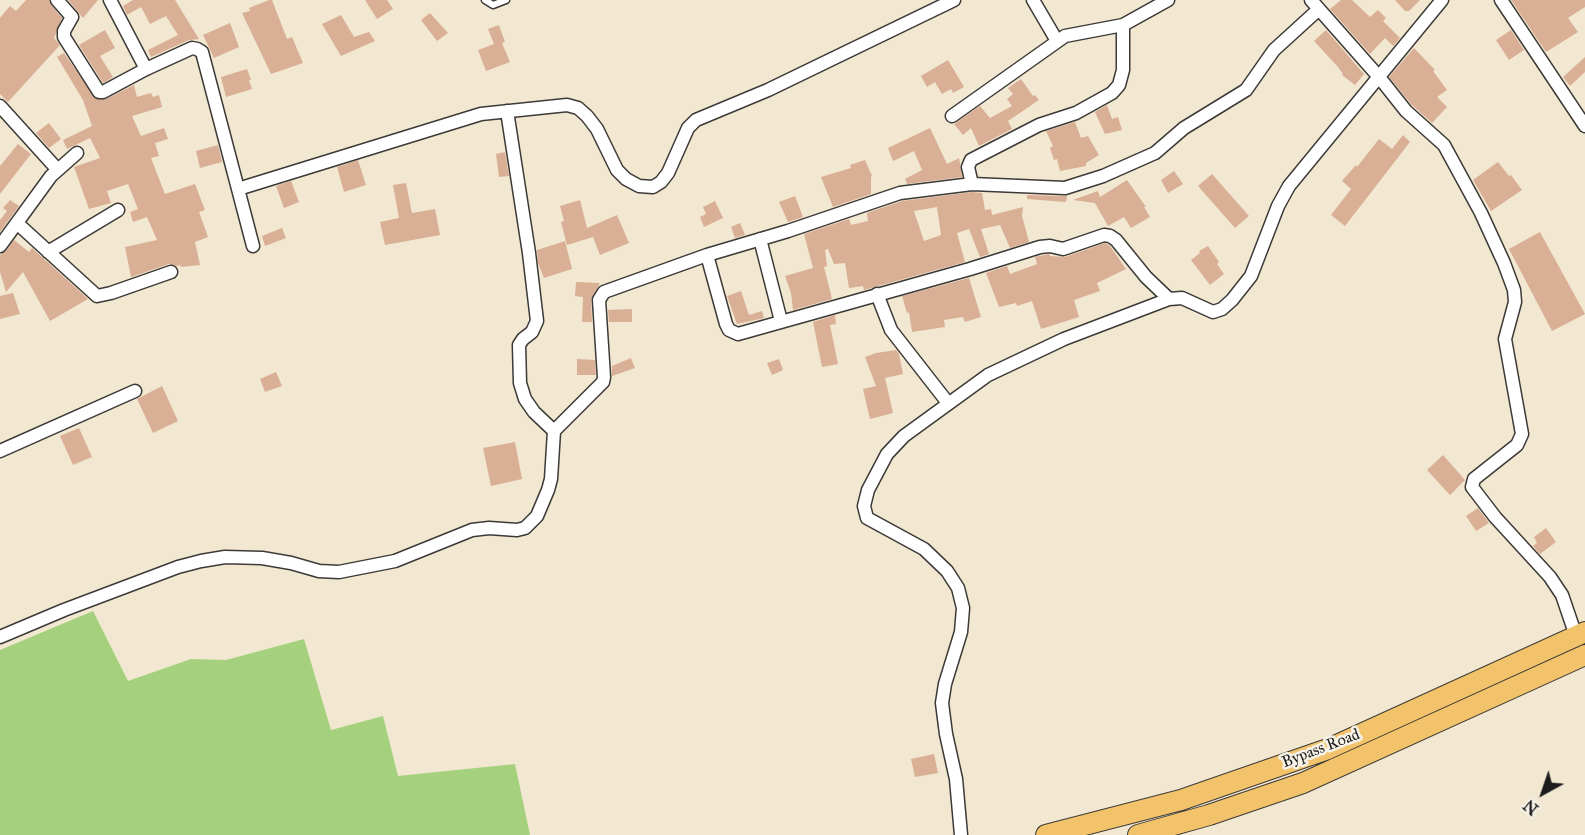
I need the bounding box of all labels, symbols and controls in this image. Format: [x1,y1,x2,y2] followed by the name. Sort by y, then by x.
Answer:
[1279,725,1363,773] street label: Bypass Road
[1513,763,1573,823] north arrow
[1520,796,1542,819] text: N

